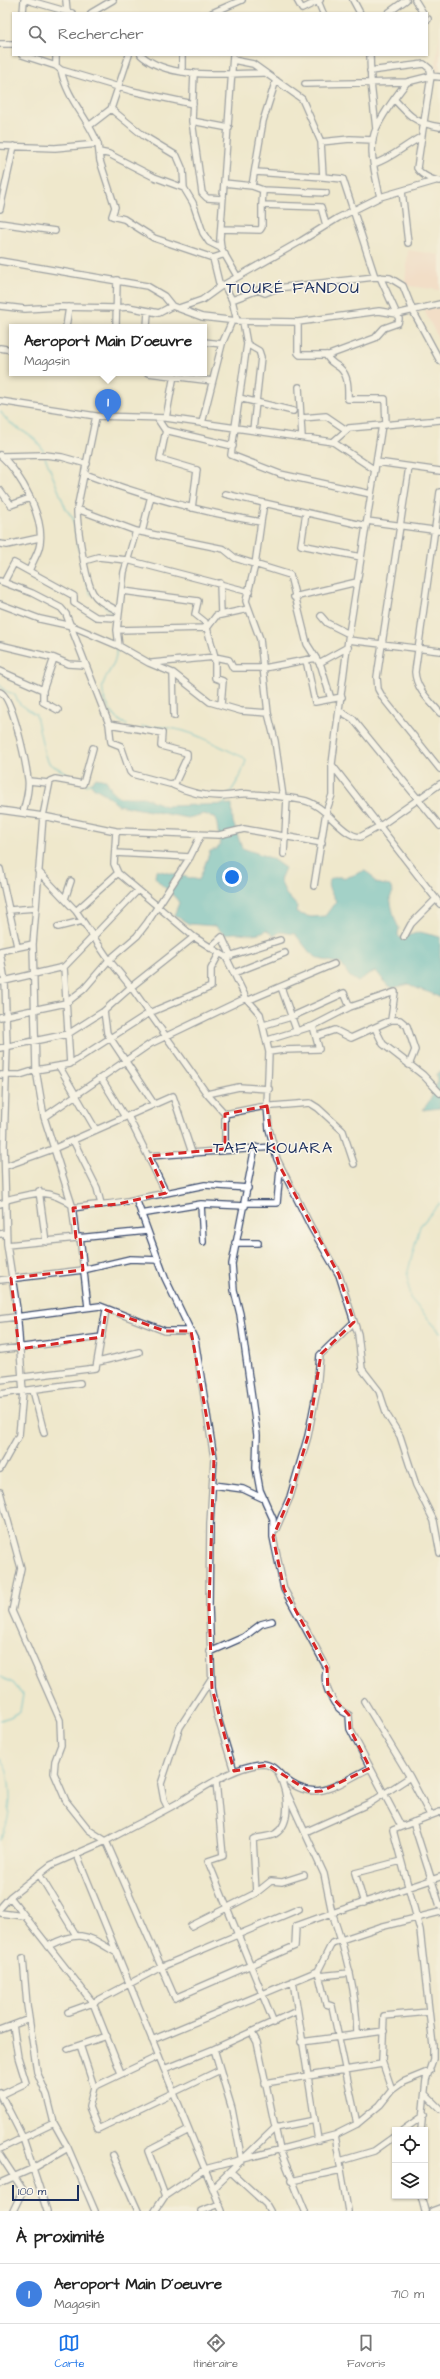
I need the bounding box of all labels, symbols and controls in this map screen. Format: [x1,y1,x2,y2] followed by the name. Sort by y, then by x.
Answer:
[12,12,428,56] search box
[26,23,48,45] icon: search
[58,24,143,45] text: Rechercher
[226,277,360,299] district label: TIOURÉ FANDOU
[9,324,207,376] popup
[24,331,192,352] text: Aeroport Main D´oeuvre
[24,352,70,370] text: Magasin
[95,389,121,422] pin: 1
[222,867,242,887] your location
[213,1137,333,1159] district label: TAFA KOUARA
[392,2127,428,2199] map controls
[392,2127,428,2163] button: locate
[392,2163,428,2199] button: layers
[12,2183,79,2202] scale bar
[18,2184,46,2199] text: 100 m
[16,2225,105,2249] text: À proximité
[54,2274,222,2295] text: Aeroport Main D´oeuvre
[28,2285,30,2303] text: 1
[391,2285,424,2303] text: 710 m
[54,2295,100,2313] text: Magasin
[55,2332,84,2371] tab: Carte
[193,2332,238,2371] tab: Itinéraire
[347,2332,385,2371] tab: Favoris

